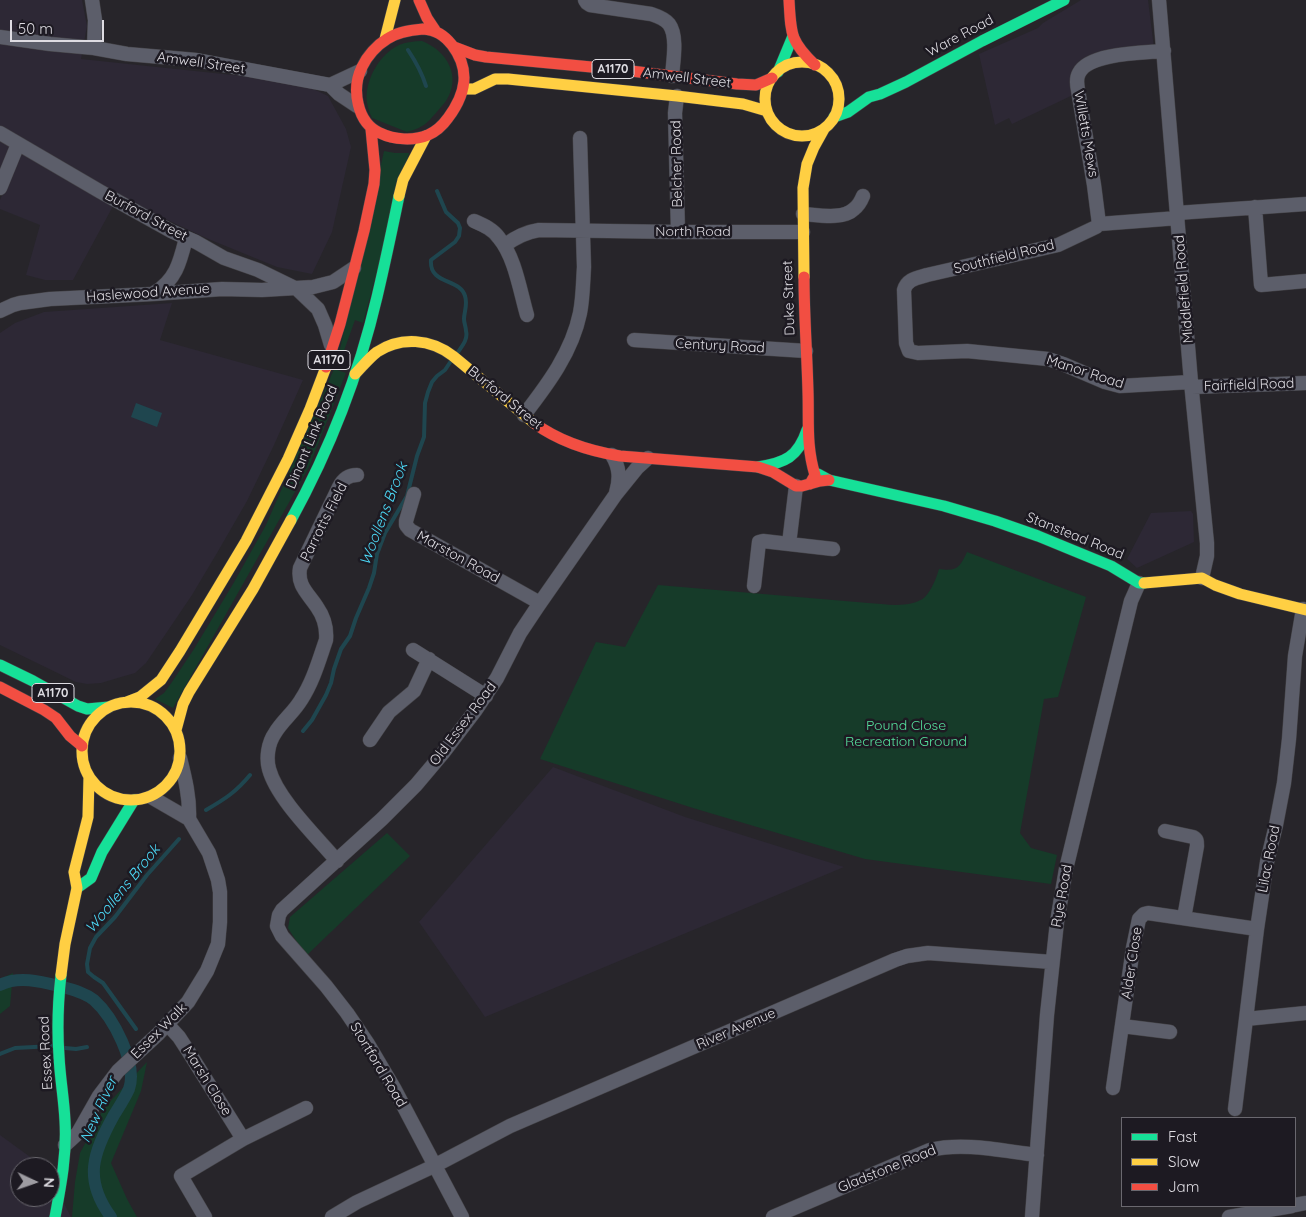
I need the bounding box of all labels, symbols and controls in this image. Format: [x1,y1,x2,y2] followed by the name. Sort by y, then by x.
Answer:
[12,10,106,42] scale bar
[924,11,996,61] street label: Ware Road
[18,19,53,38] text: 50 m
[156,49,246,77] street label: Amwell Street
[592,60,634,78] road number: A1170
[642,64,732,92] street label: Amwell Street
[1070,90,1102,178] street label: Willetts Mews
[668,120,686,208] street label: Belcher Road
[102,187,190,245] street label: Burford Street
[655,224,731,240] street label: North Road
[1171,234,1197,344] street label: Middlefield Road
[952,236,1056,278] street label: Southfield Road
[779,260,799,336] street label: Duke Street
[86,280,210,306] street label: Haslewood Avenue
[675,335,765,357] street label: Century Road
[308,350,350,370] road number: A1170
[1044,352,1126,392] street label: Manor Road
[464,363,546,433] street label: Burford Street
[1203,375,1295,395] street label: Fairfield Road
[283,383,341,491] street label: Dinant Link Road
[356,460,412,568] water label: Woollens Brook
[297,480,351,564] street label: Parrotts Field
[1024,509,1126,563] street label: Stanstead Road
[414,527,502,587] street label: Marston Road
[426,679,500,769] street label: Old Essex Road
[32,684,74,702] road number: A1170
[845,718,967,750] park label: Pound Close Recreation Ground
[1254,824,1284,894] street label: Lilac Road
[82,841,164,937] water label: Woollens Brook
[1048,863,1076,929] street label: Rye Road
[1118,926,1146,1000] street label: Alder Close
[128,1000,190,1062] street label: Essex Walk
[694,1005,778,1053] street label: River Avenue
[36,1016,56,1090] street label: Essex Road
[346,1020,410,1110] street label: Stortford Road
[179,1043,235,1119] street label: Marsh Close
[77,1074,121,1146] water label: New River
[1121,1117,1296,1207] legend
[1168,1127,1197,1146] text: Fast
[836,1142,938,1196] street label: Gladstone Road
[1168,1152,1200,1171] text: Slow
[10,1157,60,1207] north arrow
[40,1177,58,1188] text: N
[1168,1177,1199,1196] text: Jam

